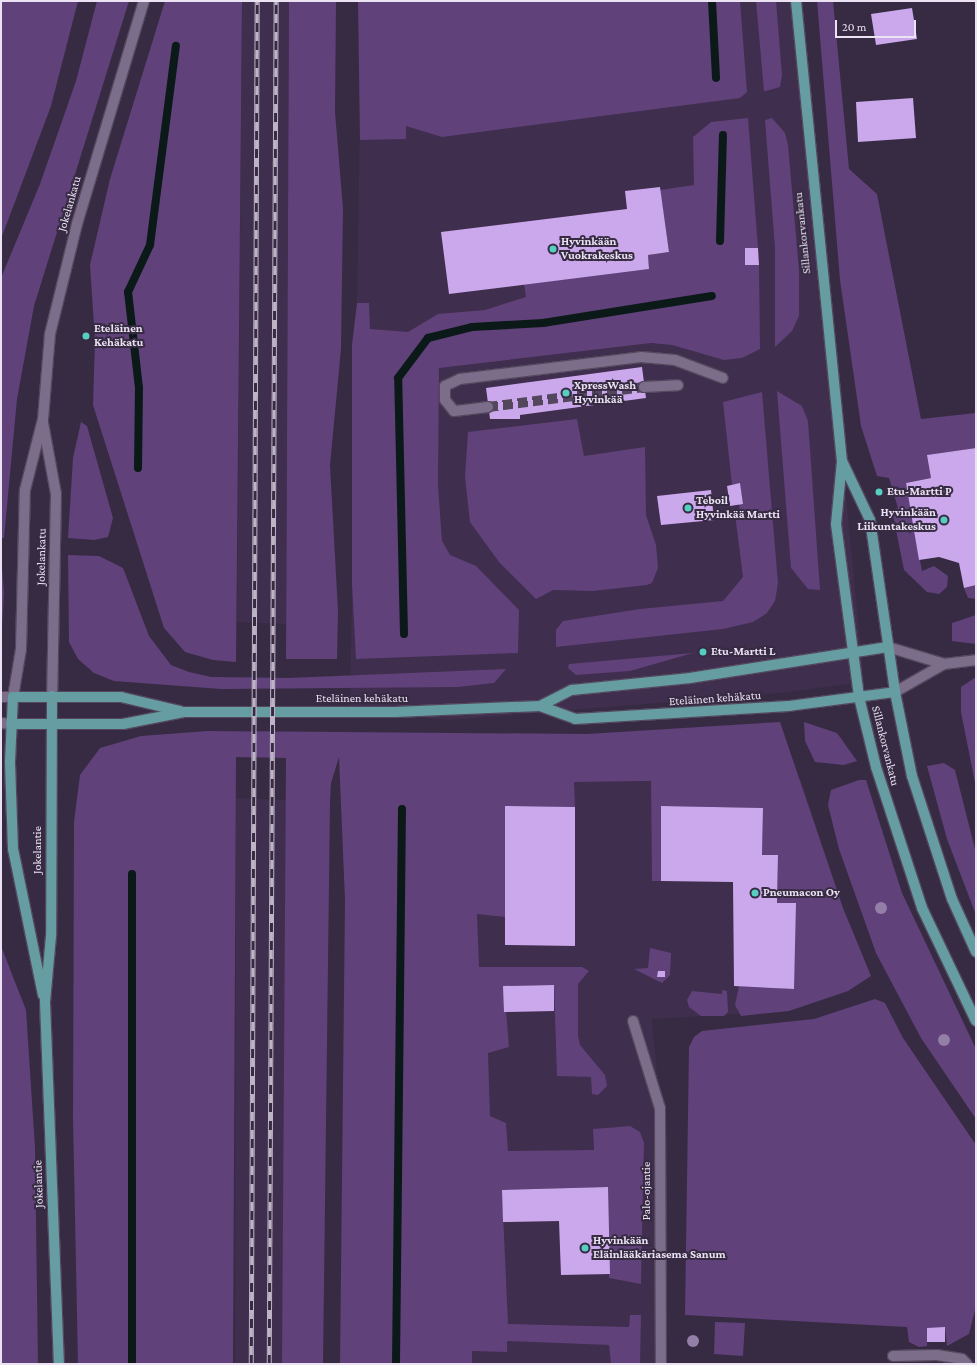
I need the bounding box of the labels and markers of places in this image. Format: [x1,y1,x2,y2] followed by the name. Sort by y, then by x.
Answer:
[561,235,633,263] place label: Hyvinkään Vuokrakeskus
[548,244,558,254] marker: Hyvinkään Vuokrakeskus
[94,322,143,350] place label: Eteläinen Kehäkatu
[81,331,91,341] marker: Eteläinen Kehäkatu
[574,379,636,407] place label: XpressWash Hyvinkää
[561,388,571,398] marker: XpressWash Hyvinkää
[887,485,952,499] place label: Etu-Martti P
[874,487,884,497] marker: Etu-Martti P
[696,494,780,522] place label: Teboil Hyvinkää Martti
[683,503,693,513] marker: Teboil Hyvinkää Martti
[857,506,936,534] place label: Hyvinkään Liikuntakeskus
[939,515,949,525] marker: Hyvinkään Liikuntakeskus
[711,645,775,659] place label: Etu-Martti L
[698,647,708,657] marker: Etu-Martti L
[763,886,840,900] place label: Pneumacon Oy
[750,888,760,898] marker: Pneumacon Oy
[593,1234,726,1262] place label: Hyvinkään Eläinlääkäriasema Sanum
[580,1243,590,1253] marker: Hyvinkään Eläinlääkäriasema Sanum

